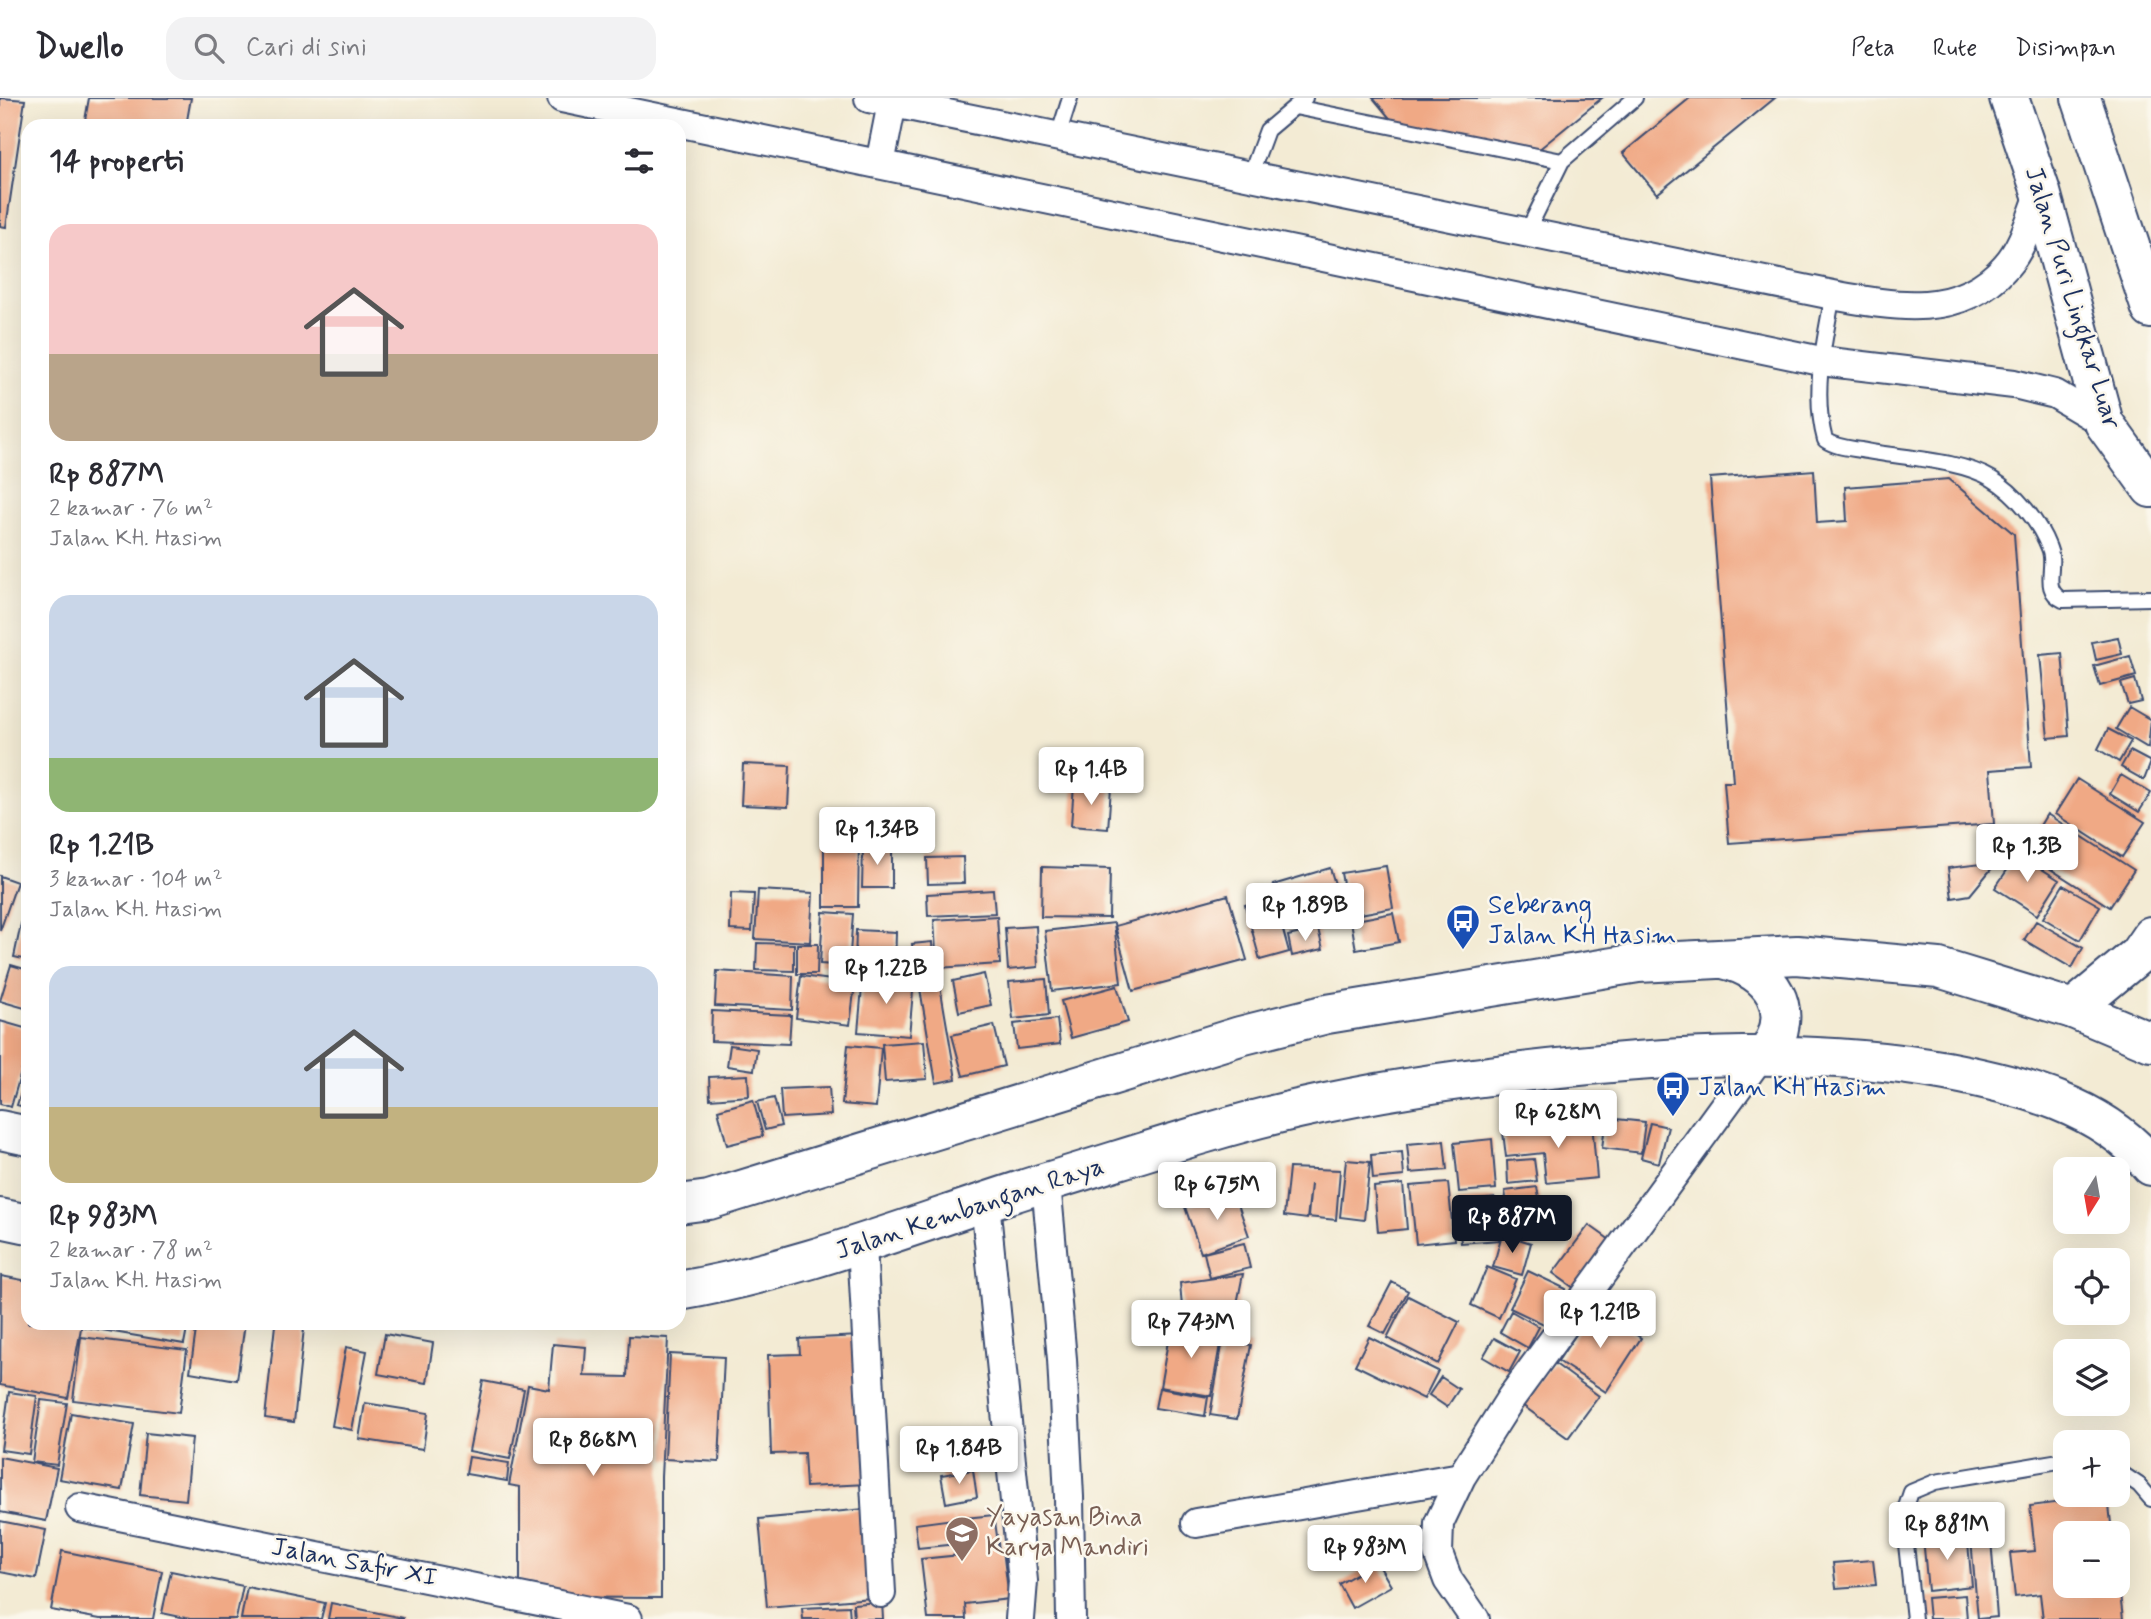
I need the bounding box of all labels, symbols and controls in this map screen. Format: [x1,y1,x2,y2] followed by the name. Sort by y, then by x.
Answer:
[166,17,656,80] search box
[35,26,124,70] text: Dwello
[190,29,228,67] icon: search
[246,31,367,65] text: Cari di sini
[1851,33,1895,64] text: Peta
[1933,33,1977,64] text: Rute
[2015,33,2116,64] text: Disimpan
[49,142,183,181] text: 14 properti
[620,142,658,180] icon: filters
[2013,163,2128,435] street label: Jalan Puri Lingkar Luar
[291,269,417,395] icon: home
[49,455,164,494] text: Rp 887M
[49,494,213,524] text: 2 kamar · 76 m²
[49,524,223,554] text: Jalan KH. Hasim
[291,640,417,766] icon: home
[1026,748,1156,807] pin: Rp 1.4B
[1055,755,1127,785] text: Rp 1.4B
[805,808,949,867] pin: Rp 1.34B
[835,815,919,845] text: Rp 1.34B
[1962,824,2092,884] pin: Rp 1.3B
[49,826,154,865] text: Rp 1.21B
[1992,832,2062,862] text: Rp 1.3B
[49,865,223,895] text: 3 kamar · 104 m²
[1233,884,1377,943] pin: Rp 1.89B
[1488,889,1676,953] place label: Seberang Jalan KH Hasim
[1262,891,1348,921] text: Rp 1.89B
[49,895,223,925] text: Jalan KH. Hasim
[1444,902,1482,951] bus stop icon: Seberang Jalan KH Hasim
[814,946,958,1006] pin: Rp 1.22B
[845,954,927,984] text: Rp 1.22B
[291,1011,417,1137] icon: home
[1654,1069,1692,1118] bus stop icon: Jalan KH Hasim
[1698,1071,1886,1105] place label: Jalan KH Hasim
[1493,1090,1623,1150] pin: Rp 628M
[1515,1098,1601,1128] text: Rp 628M
[832,1150,1109,1271] street label: Jalan Kembangan Raya
[2053,1157,2130,1234] north arrow
[2053,1157,2130,1598] map controls
[1152,1162,1282,1222] pin: Rp 675M
[1174,1170,1260,1200] text: Rp 675M
[1447,1196,1577,1255] pin: Rp 887M
[49,1197,157,1236] text: Rp 983M
[1468,1203,1556,1233] text: Rp 887M
[49,1236,213,1266] text: 2 kamar · 78 m²
[2053,1248,2130,1325] button: locate
[49,1266,223,1296] text: Jalan KH. Hasim
[1528,1290,1672,1350] pin: Rp 1.21B
[1560,1298,1640,1328] text: Rp 1.21B
[1126,1300,1256,1360] pin: Rp 743M
[1147,1308,1235,1338] text: Rp 743M
[2053,1339,2130,1416] button: layers
[528,1418,658,1478] pin: Rp 868M
[549,1426,637,1456] text: Rp 868M
[887,1426,1031,1486] pin: Rp 1.84B
[2053,1430,2130,1507] button: +
[916,1434,1002,1464] text: Rp 1.84B
[986,1501,1149,1565] place label: Yayasan Bina Karya Mandiri
[1882,1502,2012,1562] pin: Rp 881M
[1905,1510,1989,1540] text: Rp 881M
[943,1514,981,1563] school or university icon: Yayasan Bina Karya Mandiri
[2053,1521,2130,1598] button: −
[1300,1526,1430,1585] pin: Rp 983M
[268,1530,440,1596] street label: Jalan Safir XI
[1323,1533,1407,1563] text: Rp 983M

